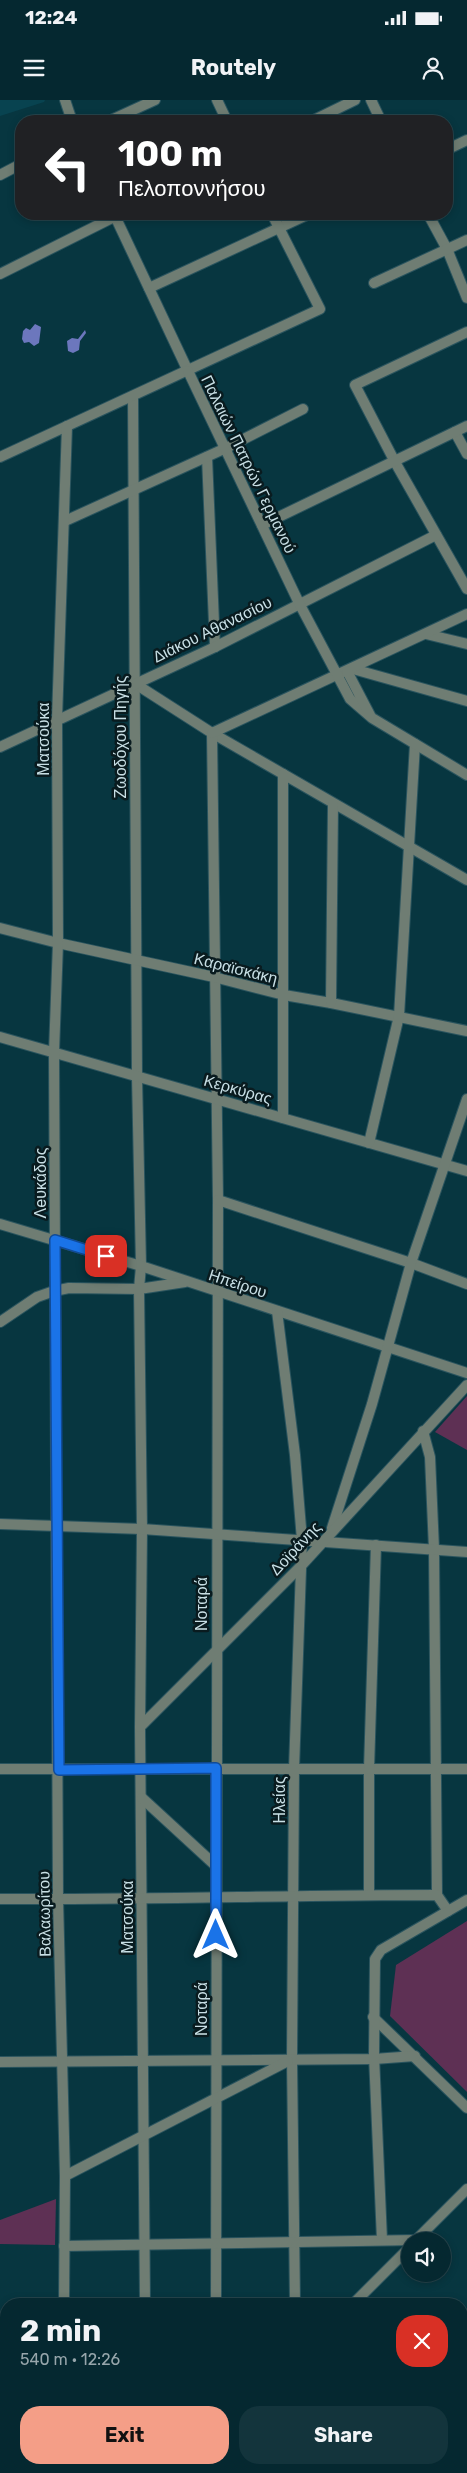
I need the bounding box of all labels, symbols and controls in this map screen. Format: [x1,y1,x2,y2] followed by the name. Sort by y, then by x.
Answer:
[25,6,78,29] text: 12:24
[20,54,48,82] icon: menu
[191,54,276,81] text: Routely
[419,54,447,82] icon: person
[118,133,223,175] text: 100 m
[35,135,100,200] icon: left
[118,175,265,202] text: Πελοποννήσου
[197,372,300,556] street label: Παλαιών Πατρών Γερμανού
[150,592,275,666] street label: Διάκου Αθανασίου
[111,675,130,799] street label: Ζωοδόχου Πηγής
[34,702,53,776] street label: Ματσούκα
[192,949,280,988] street label: Καραϊσκάκη
[202,1071,274,1108] street label: Κερκύρας
[31,1147,50,1218] street label: Λeυκάδος
[85,1235,127,1277] pin
[92,1242,120,1270] icon: arrive
[206,1265,269,1302] street label: Ηπείρου
[266,1517,325,1579] street label: Δοϊράνης
[192,1577,211,1631] street label: Νοταρά
[270,1776,289,1824] street label: Ηλείας
[34,1871,55,1957] street label: Βαλαωρίτου
[118,1880,137,1954] street label: Ματσούκα
[189,1908,241,1960] position arrow
[192,1982,211,2036] street label: Νοταρά
[401,2232,451,2282] map controls
[401,2232,451,2282] button: sound
[20,2313,101,2349] text: 2 min
[396,2315,448,2367] button: close
[20,2350,120,2369] text: 540 m · 12:26
[20,2406,229,2464] button: Exit
[239,2406,448,2464] button: Share

